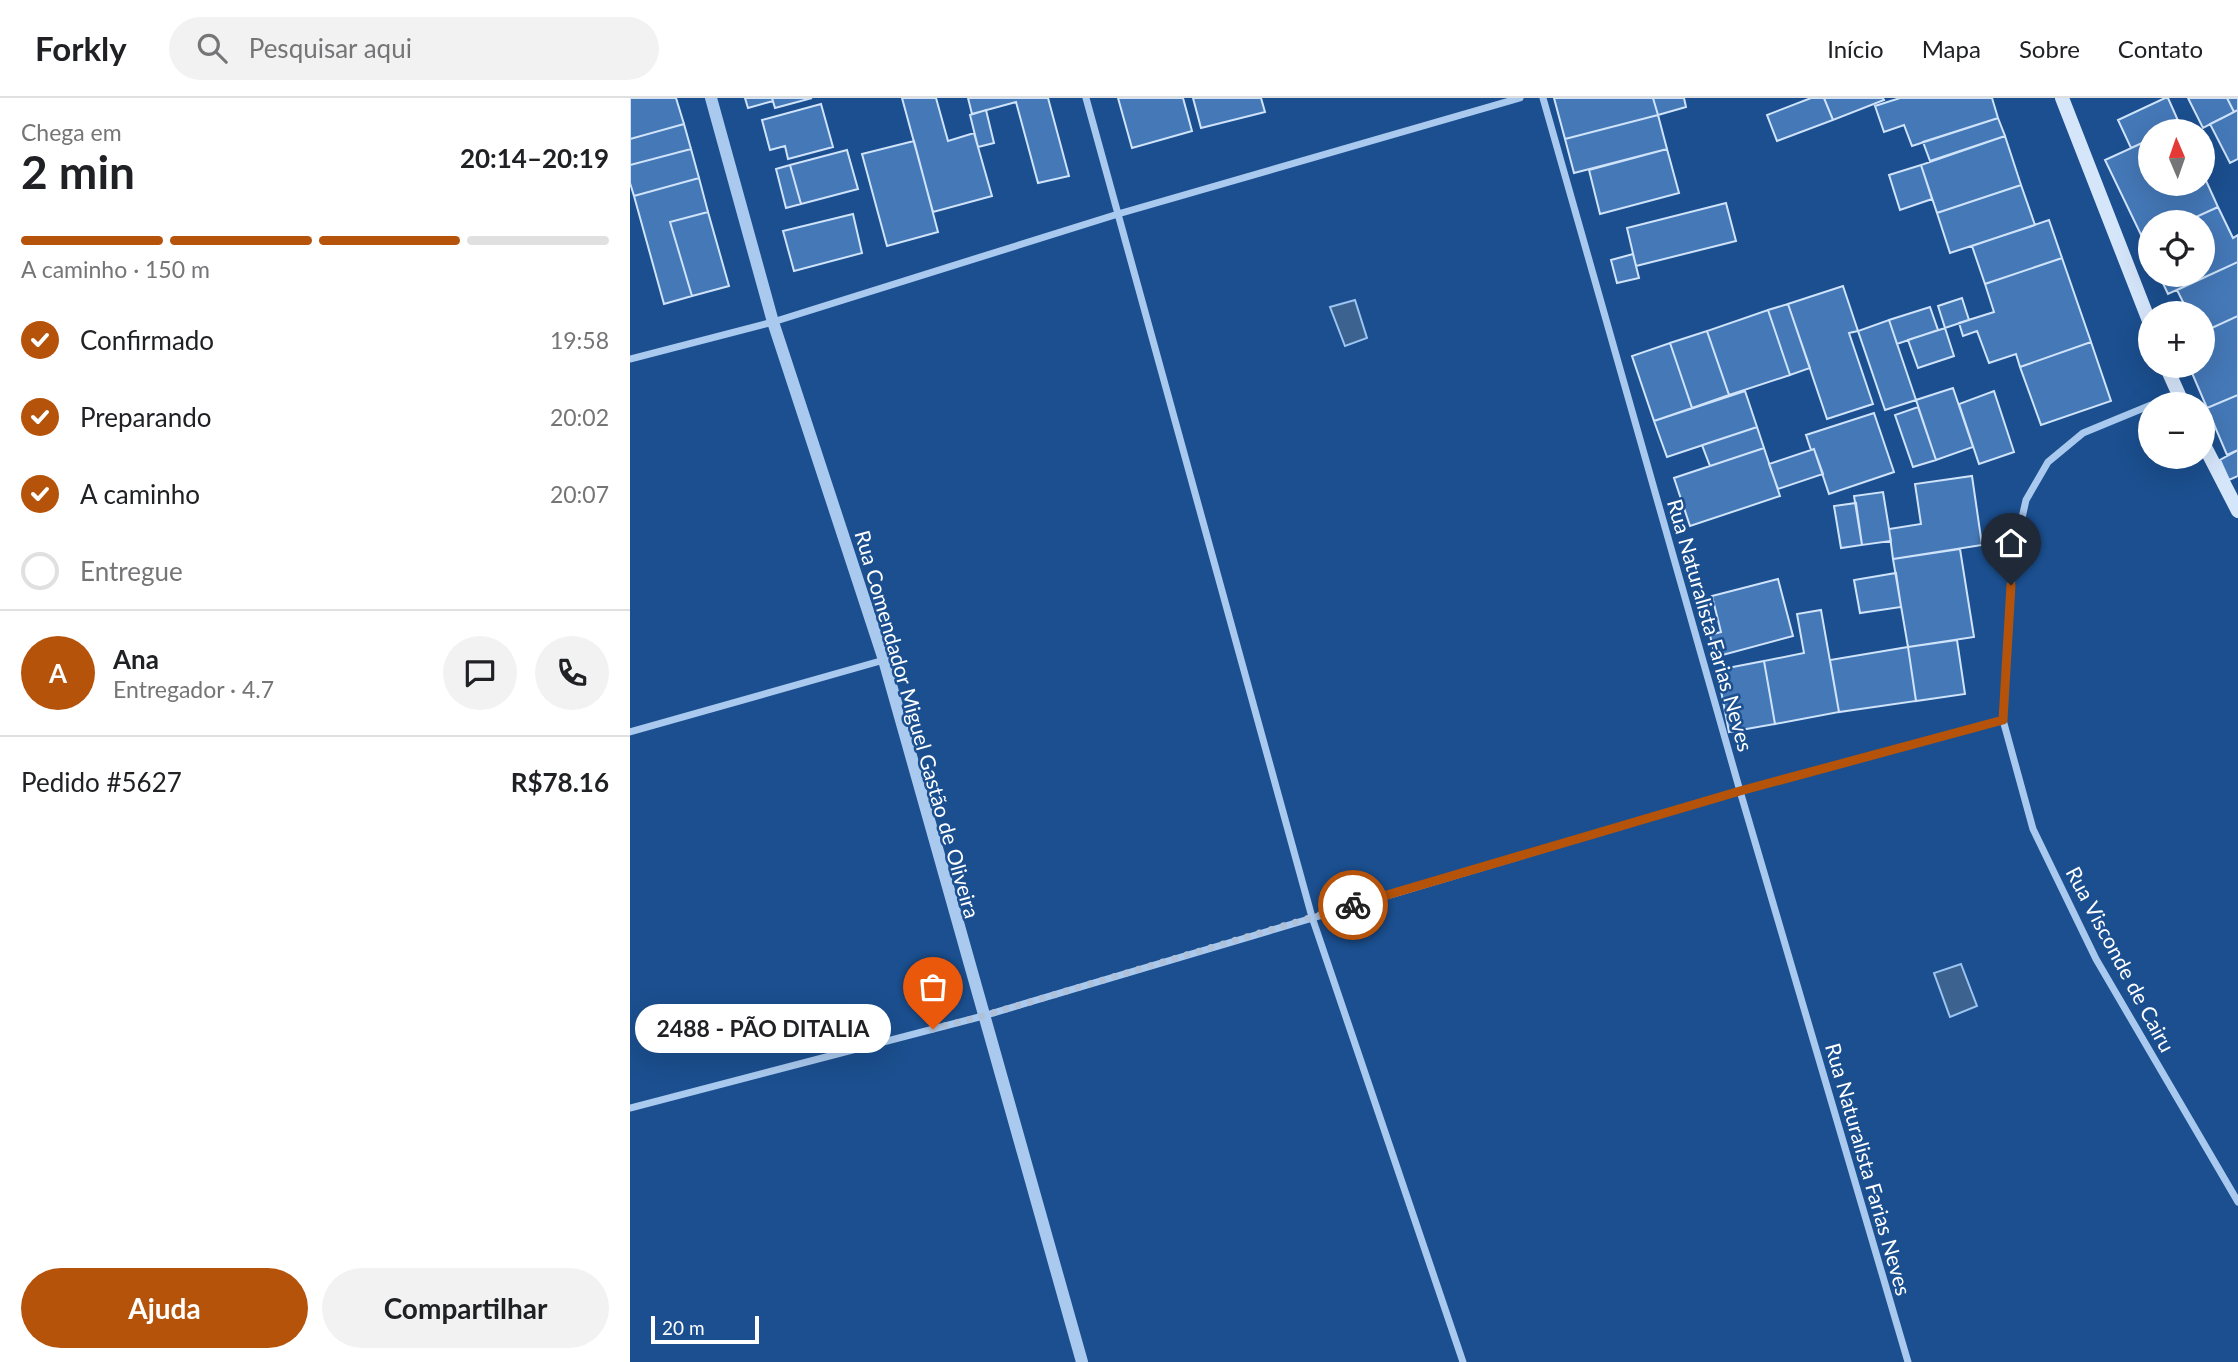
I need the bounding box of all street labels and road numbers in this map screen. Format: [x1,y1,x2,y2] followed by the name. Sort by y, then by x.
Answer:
[1663,496,1759,754] street label: Rua Naturalista Farias Neves
[851,527,985,921] street label: Rua Comendador Miguel Gastão de Oliveira
[2061,862,2181,1056] street label: Rua Visconde de Cairu
[1821,1040,1917,1298] street label: Rua Naturalista Farias Neves

